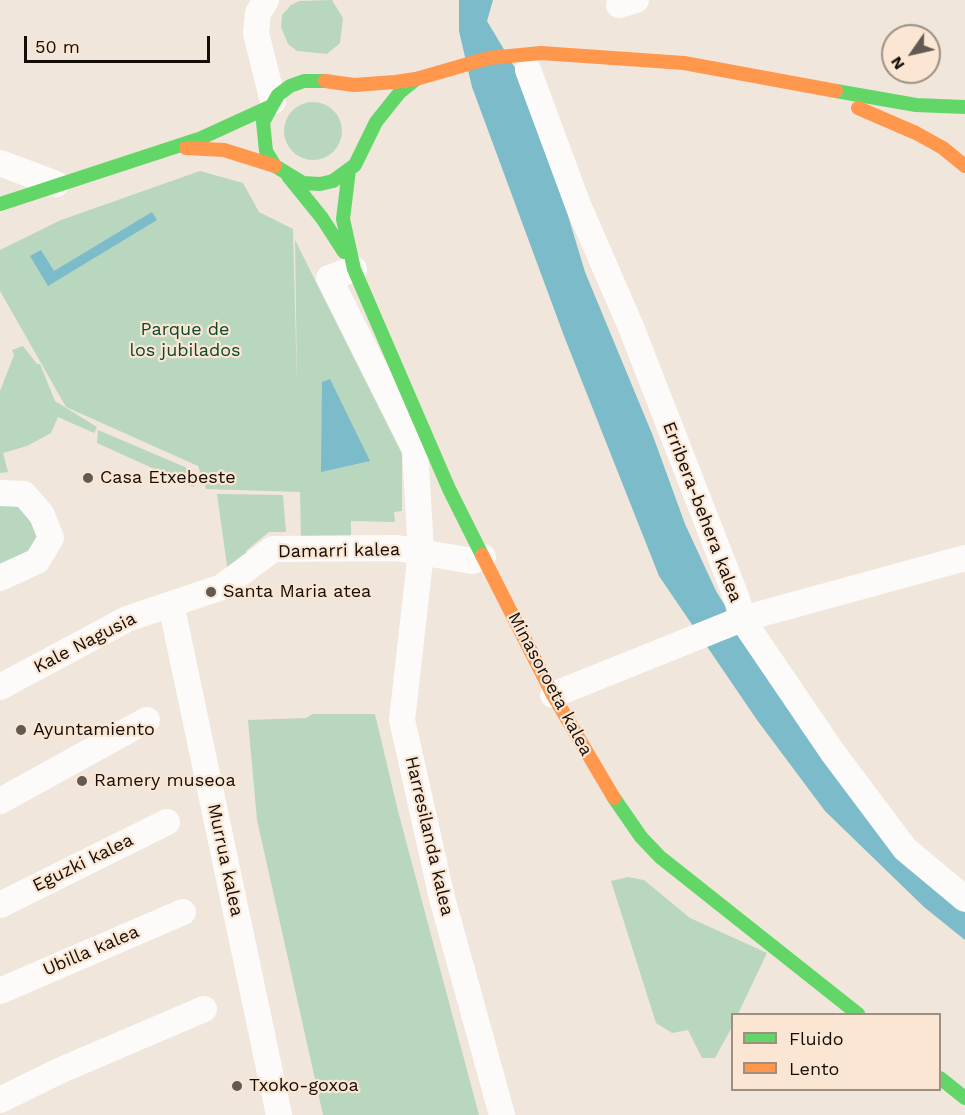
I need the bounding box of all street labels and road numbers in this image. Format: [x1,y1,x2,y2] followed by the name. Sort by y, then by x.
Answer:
[658,419,746,605] street label: Erribera-behera kalea
[278,539,400,563] street label: Damarri kalea
[30,608,140,678] street label: Kale Nagusia
[503,608,597,760] street label: Minasoroeta kalea
[400,754,458,918] street label: Harresilanda kalea
[203,802,247,918] street label: Murrua kalea
[29,829,137,897] street label: Eguzki kalea
[40,921,142,981] street label: Ubilla kalea

